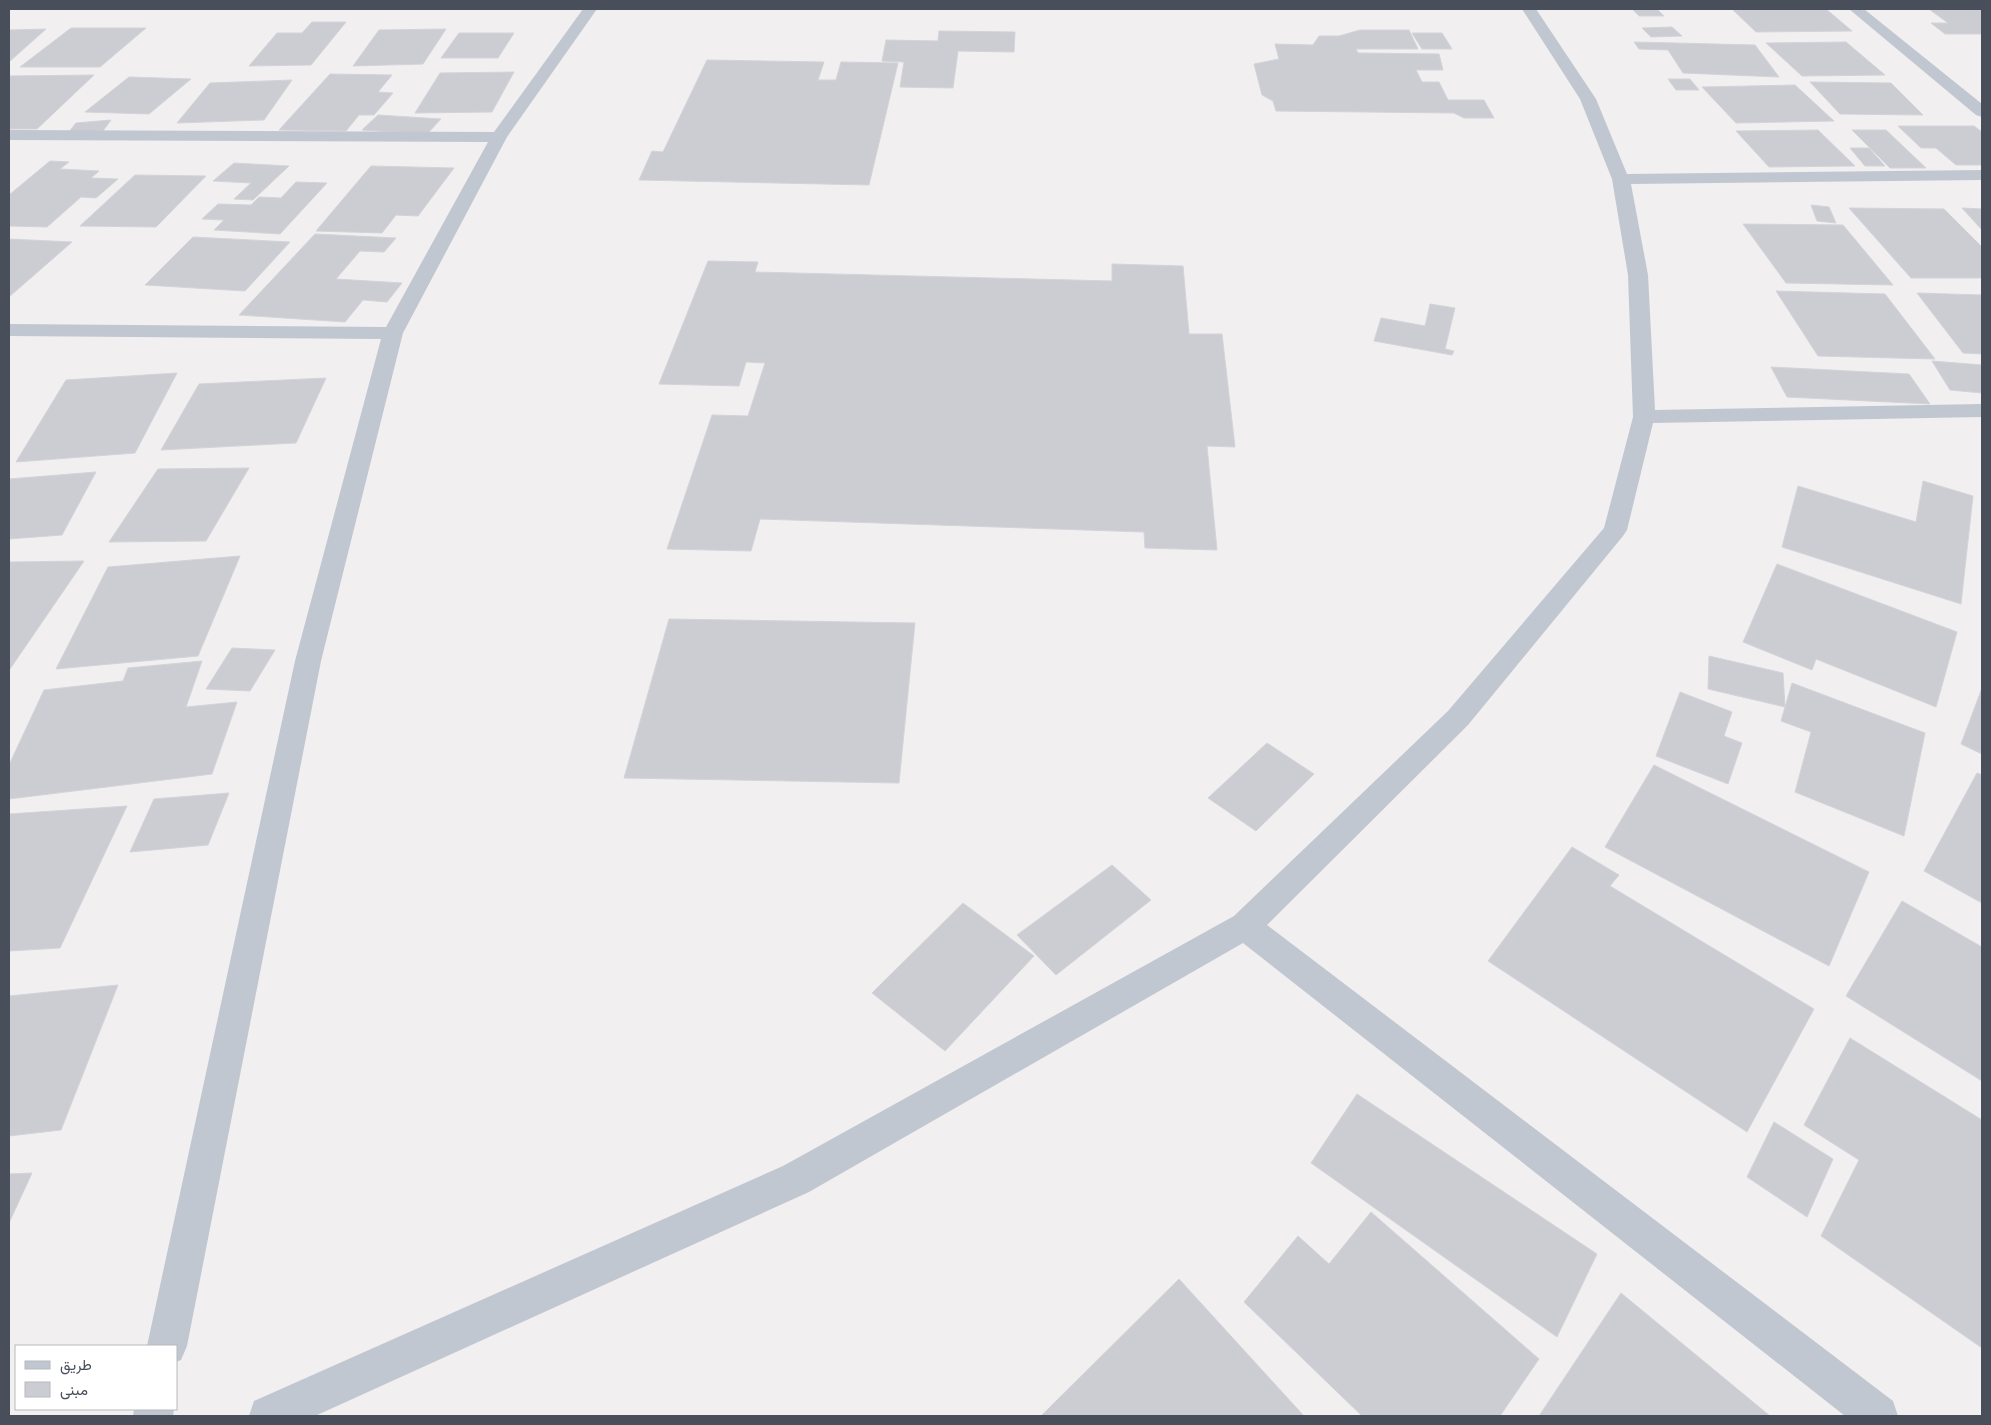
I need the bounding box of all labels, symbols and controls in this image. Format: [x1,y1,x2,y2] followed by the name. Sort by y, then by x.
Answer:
[15,1345,178,1410] legend
[60,1355,92,1375] text: طريق
[60,1380,88,1400] text: مبنى

